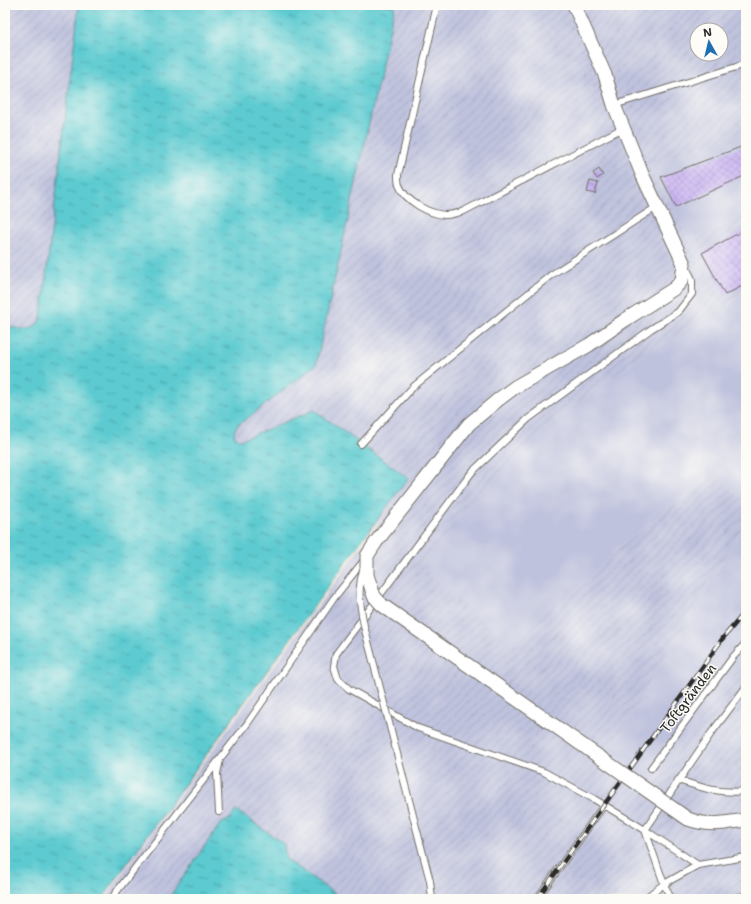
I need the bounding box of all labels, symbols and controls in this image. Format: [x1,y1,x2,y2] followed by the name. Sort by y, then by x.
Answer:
[689,22,729,62] north arrow
[702,25,713,41] text: N
[656,659,720,736] street label: Toftgränden

